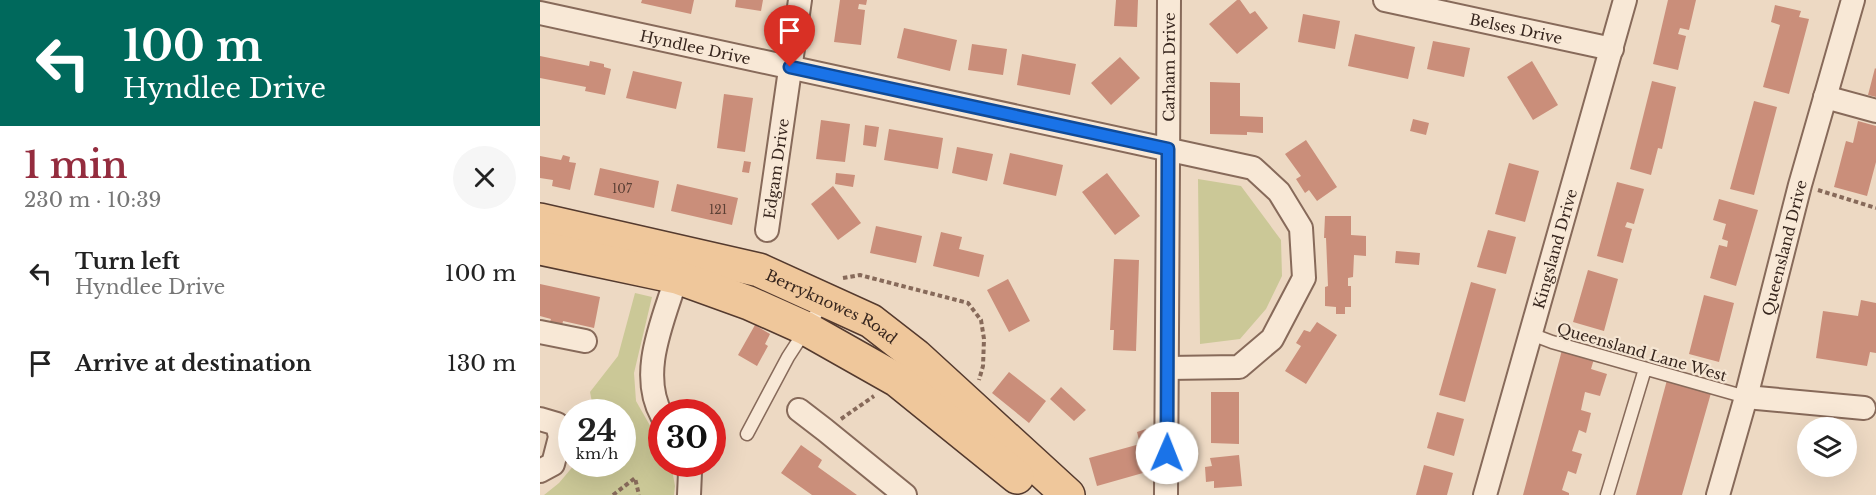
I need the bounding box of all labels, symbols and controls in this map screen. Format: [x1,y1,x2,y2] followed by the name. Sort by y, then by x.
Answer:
[764,5,815,67] pin
[1468,9,1564,48] street label: Belses Drive
[1159,12,1178,122] street label: Carham Drive
[773,14,806,47] icon: arrive
[123,20,262,72] text: 100 m
[24,24,102,102] icon: left
[638,26,753,68] street label: Hyndlee Drive
[123,72,326,105] text: Hyndlee Drive
[759,117,792,220] street label: Edgam Drive
[24,143,128,188] text: 1 min
[453,146,516,209] button: close
[1758,177,1811,318] street label: Queensland Drive
[612,181,633,196] house number: 107
[1529,186,1581,311] street label: Kingsland Drive
[24,188,161,212] text: 230 m · 10:39
[709,202,727,217] house number: 121
[75,248,180,275] text: Turn left
[24,257,57,290] icon: left
[445,260,516,287] text: 100 m
[763,265,901,347] street label: Berryknowes Road
[75,275,225,299] text: Hyndlee Drive
[1555,319,1730,385] street label: Queensland Lane West
[24,347,57,380] icon: arrive
[75,350,312,377] text: Arrive at destination
[447,350,516,377] text: 130 m
[648,399,726,477] speed limit sign: 30
[577,412,617,449] text: 24
[1797,417,1857,477] map controls
[1797,417,1857,477] button: layers
[1135,421,1199,485] position arrow
[576,444,618,463] text: km/h

